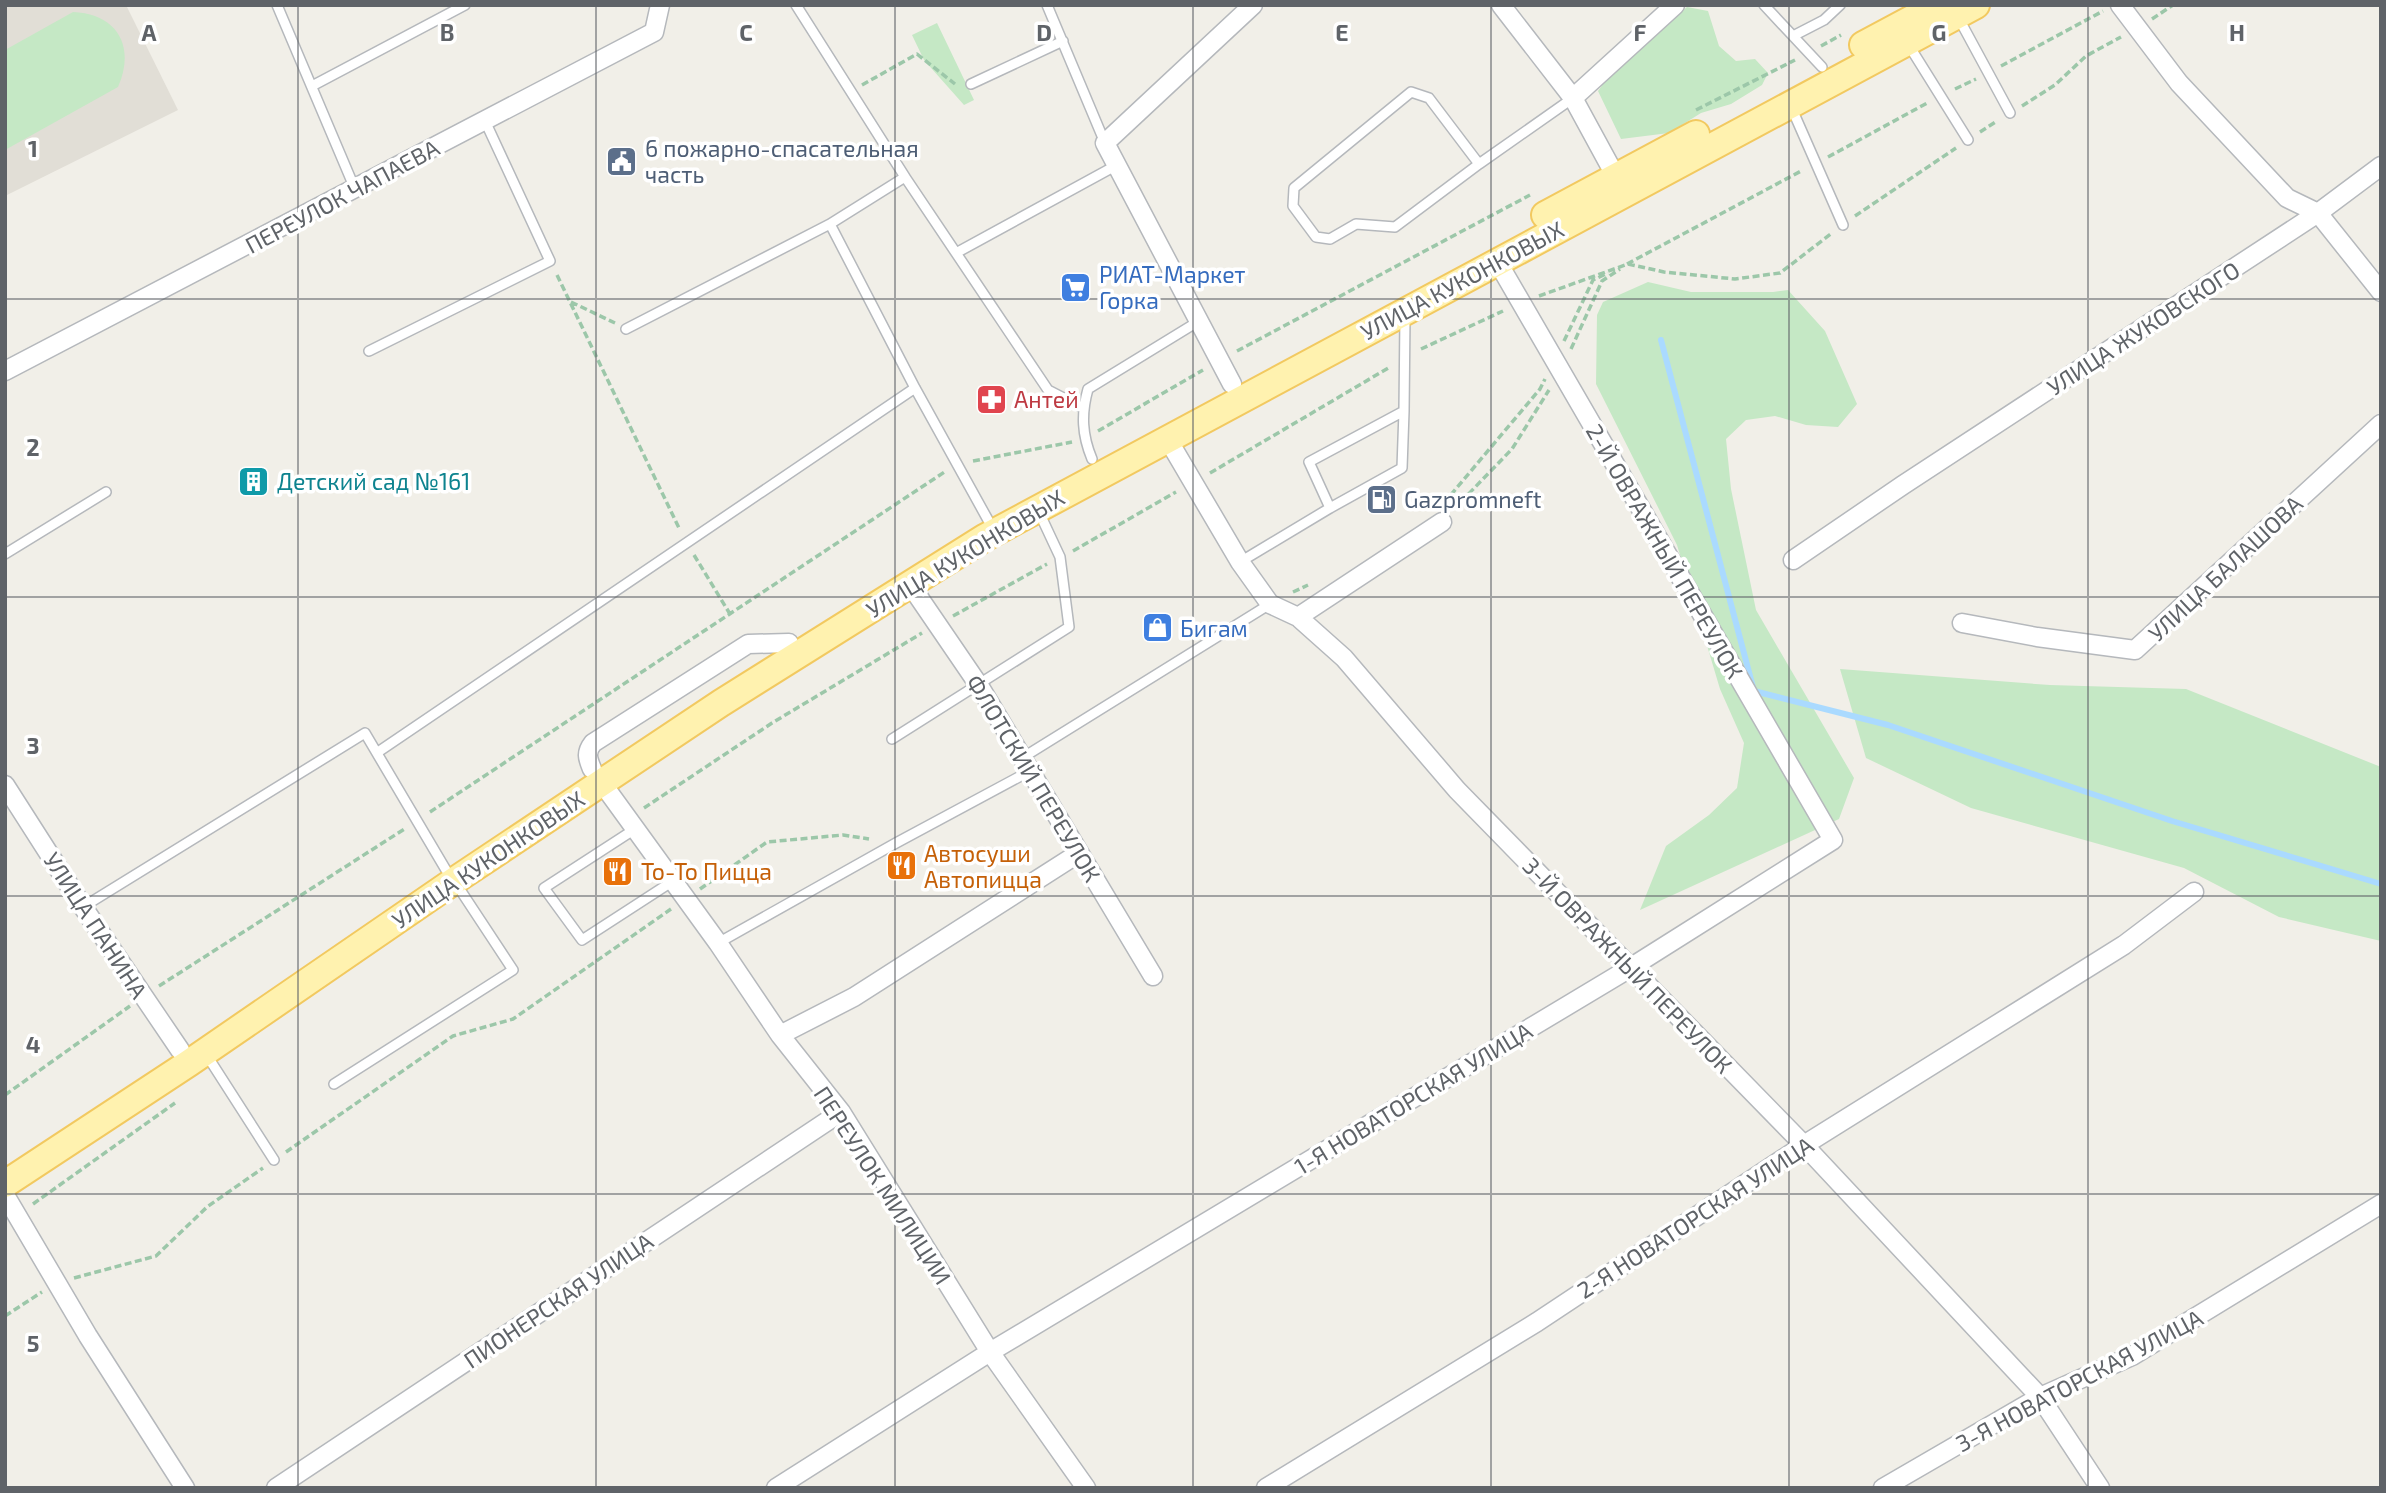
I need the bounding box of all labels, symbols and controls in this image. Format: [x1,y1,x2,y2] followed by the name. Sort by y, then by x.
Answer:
[141,18,157,46] text: A
[440,18,454,46] text: B
[739,18,753,46] text: C
[1036,18,1052,46] text: D
[1335,18,1349,46] text: E
[1634,18,1647,46] text: F
[1932,18,1946,46] text: G
[2229,18,2245,46] text: H
[240,133,444,259] street label: ПЕРЕУЛОК ЧАПАЕВА
[28,134,38,162] text: 1
[645,134,919,188] place label: 6 пожарно-спасательная часть
[605,144,639,178] public building icon: 6 пожарно-спасательная часть
[1356,215,1568,345] street label: УЛИЦА КУКОНКОВЫХ
[2041,255,2245,401] street label: УЛИЦА ЖУКОВСКОГО
[1099,260,1246,314] place label: РИАТ-Маркет Горка
[1059,270,1093,304] supermarket icon: РИАТ-Маркет Горка
[974,382,1008,416] pharmacy icon: Антей
[1014,385,1079,413] place label: Антей
[1581,419,1750,683] street label: 2-Й ОВРАЖНЫЙ ПЕРЕУЛОК
[26,433,40,461] text: 2
[237,464,271,498] building icon: Детский сад №161
[277,467,470,495] place label: Детский сад №161
[1364,482,1398,516] fuel station icon: Gazpromneft
[861,483,1069,623] street label: УЛИЦА КУКОНКОВЫХ
[1404,485,1542,513] place label: Gazpromneft
[2142,489,2308,647] street label: УЛИЦА БАЛАШОВА
[1140,611,1174,645] shop icon: Бигам
[1180,614,1248,642] place label: Бигам
[961,669,1107,887] street label: ФЛОТСКИЙ ПЕРЕУЛОК
[26,731,40,759] text: 3
[386,784,590,934] street label: УЛИЦА КУКОНКОВЫХ
[924,839,1042,893] place label: Автосуши Автопицца
[38,847,154,1004] street label: УЛИЦА ПАНИНА
[884,849,918,883] restaurant icon: Автосуши Автопицца
[1517,851,1739,1079] street label: 3-Й ОВРАЖНЫЙ ПЕРЕУЛОК
[601,854,635,888] restaurant icon: То-То Пицца
[641,857,772,885] place label: То-То Пицца
[1289,1016,1537,1180] street label: 1-Я НОВАТОРСКАЯ УЛИЦА
[26,1030,40,1058] text: 4
[808,1081,958,1289] street label: ПЕРЕУЛОК МИЛИЦИИ
[1572,1130,1819,1304] street label: 2-Я НОВАТОРСКАЯ УЛИЦА
[458,1226,658,1374] street label: ПИОНЕРСКАЯ УЛИЦА
[1951,1303,2208,1457] street label: 3-Я НОВАТОРСКАЯ УЛИЦА
[27,1329,39,1357] text: 5

